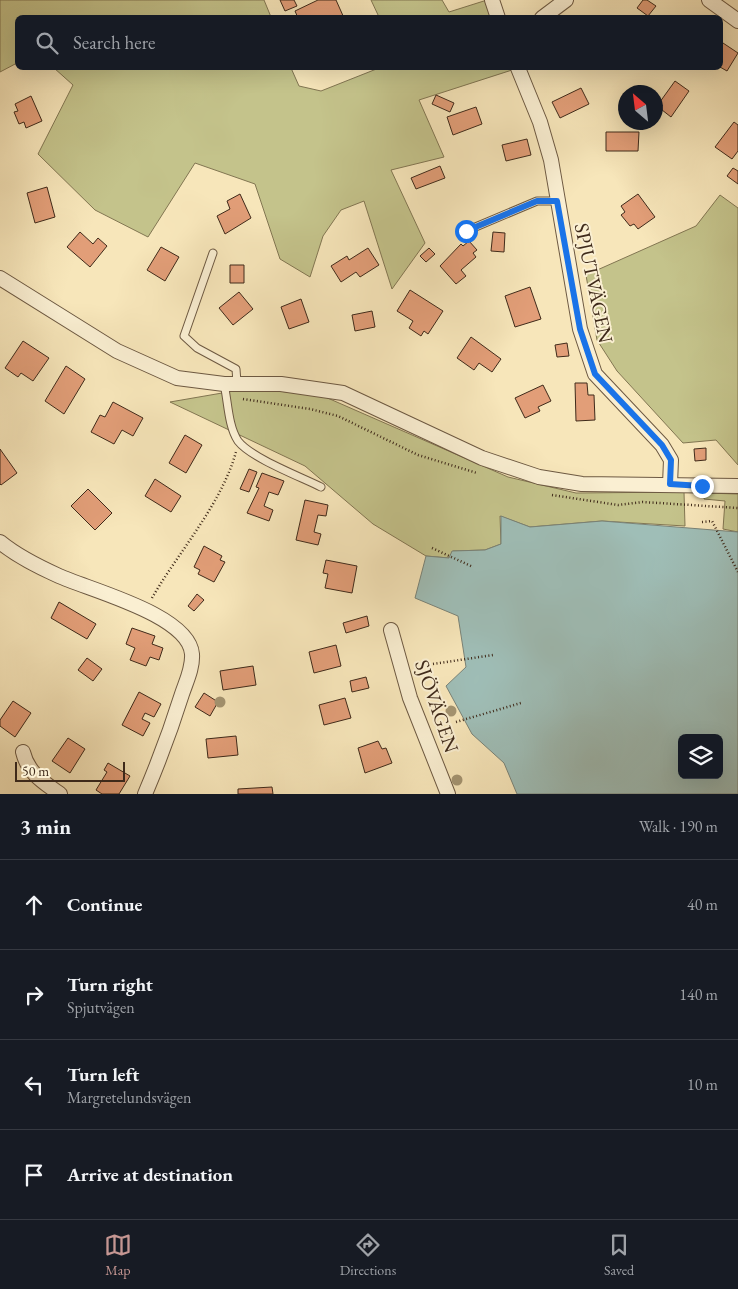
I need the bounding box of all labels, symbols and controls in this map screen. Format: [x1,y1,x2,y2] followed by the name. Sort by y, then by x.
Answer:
[15,15,723,70] search box
[33,29,61,57] icon: search
[73,30,155,55] text: Search here
[618,85,663,130] north arrow
[455,220,478,243] route start
[569,221,619,345] street label: SPJUTVÄGEN
[691,475,714,498] route end
[409,656,465,756] street label: SJÖVÄGEN
[678,734,723,779] map controls
[678,734,723,779] button: layers
[15,759,125,782] scale bar
[22,762,49,780] text: 50 m
[20,813,71,840] text: 3 min
[639,816,718,837] text: Walk · 190 m
[20,891,48,919] icon: ahead
[67,892,142,917] text: Continue
[687,894,718,915] text: 40 m
[67,972,153,997] text: Turn right
[20,981,48,1009] icon: right
[679,984,718,1005] text: 140 m
[67,997,135,1018] text: Spjutvägen
[67,1062,139,1087] text: Turn left
[20,1071,48,1099] icon: left
[687,1074,718,1095] text: 10 m
[67,1087,191,1108] text: Margretelundsvägen
[20,1161,48,1189] icon: arrive
[67,1162,233,1187] text: Arrive at destination
[104,1231,132,1279] tab: Map
[340,1231,396,1279] tab: Directions
[604,1231,634,1279] tab: Saved

